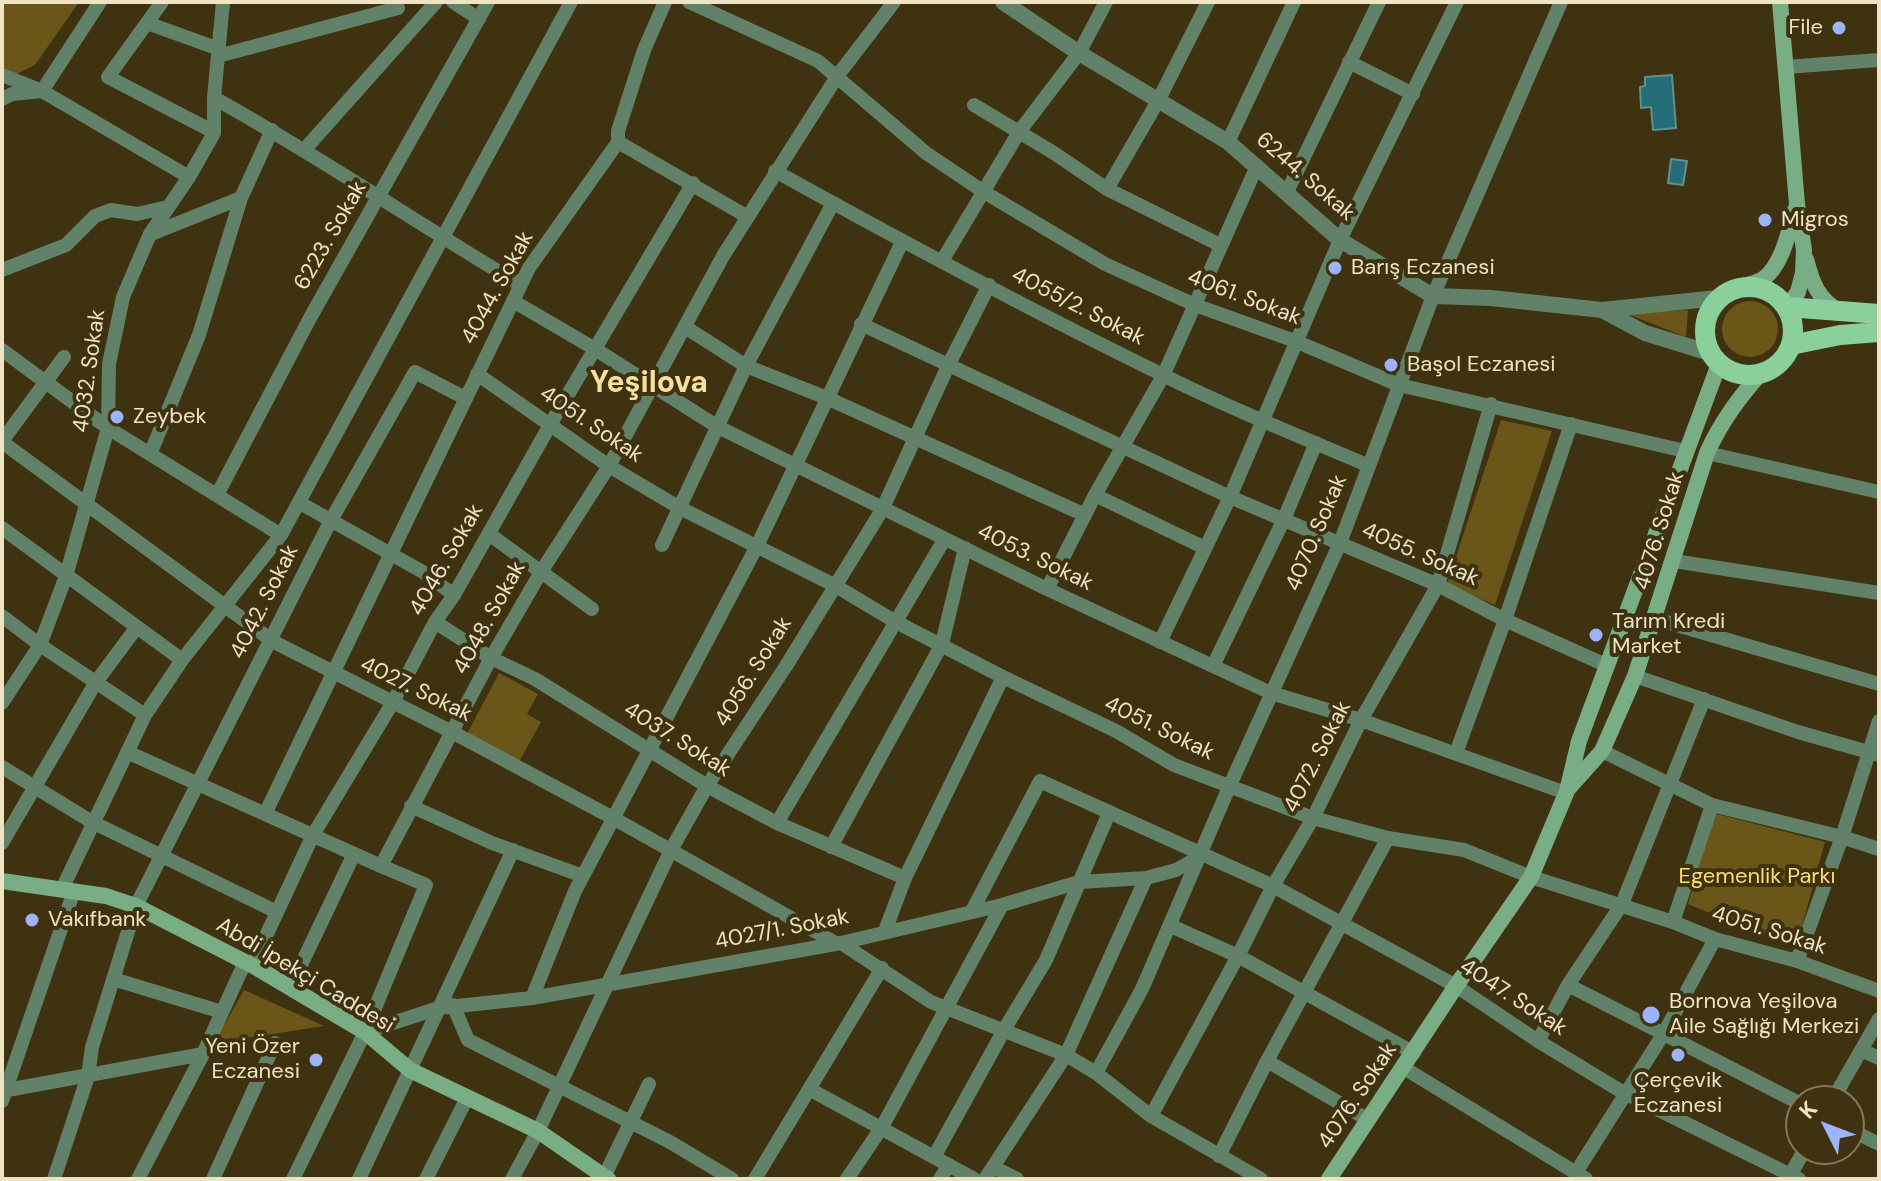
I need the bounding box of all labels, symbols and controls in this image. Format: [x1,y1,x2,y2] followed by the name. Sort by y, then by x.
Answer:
[1789,15,1823,41] place label: File
[1830,19,1848,37] marker: File
[1250,127,1360,227] street label: 6244. Sokak
[289,177,373,295] street label: 6223. Sokak
[1781,207,1849,233] place label: Migros
[1756,211,1774,229] marker: Migros
[456,227,540,349] street label: 4044. Sokak
[1351,255,1495,281] place label: Barış Eczanesi
[1326,259,1344,277] marker: Barış Eczanesi
[1007,262,1149,352] street label: 4055/2. Sokak
[1184,264,1304,332] street label: 4061. Sokak
[68,308,112,434] street label: 4032. Sokak
[1407,352,1556,378] place label: Başol Eczanesi
[1382,356,1400,374] marker: Başol Eczanesi
[590,366,708,402] district label: Yeşilova
[534,381,648,469] street label: 4051. Sokak
[133,404,207,430] place label: Zeybek
[108,408,126,426] marker: Zeybek
[1629,469,1691,593] street label: 4076. Sokak
[1281,471,1353,595] street label: 4070. Sokak
[404,499,490,621] street label: 4046. Sokak
[1357,517,1483,593] street label: 4055. Sokak
[973,519,1097,597] street label: 4053. Sokak
[225,541,305,663] street label: 4042. Sokak
[448,557,532,679] street label: 4048. Sokak
[1612,609,1725,660] place label: Tarım Kredi Market
[710,612,798,732] street label: 4056. Sokak
[1587,626,1605,644] marker: Tarım Kredi Market
[356,652,476,728] street label: 4027. Sokak
[1100,691,1218,767] street label: 4051. Sokak
[618,697,736,783] street label: 4037. Sokak
[1279,697,1357,817] street label: 4072. Sokak
[1679,864,1835,890] park label: Egemenlik Parkı
[1708,901,1830,961] street label: 4051. Sokak
[713,904,851,956] street label: 4027/1. Sokak
[48,907,146,933] place label: Vakıfbank
[23,911,41,929] marker: Vakıfbank
[211,912,399,1040] street label: Abdi İpekçi Caddesi
[1455,954,1571,1042] street label: 4047. Sokak
[1669,989,1859,1040] place label: Bornova Yeşilova Aile Sağlığı Merkezi
[1640,1004,1662,1026] marker: Bornova Yeşilova Aile Sağlığı Merkezi
[205,1034,300,1086] place label: Yeni Özer Eczanesi
[1313,1038,1403,1154] street label: 4076. Sokak
[1669,1046,1687,1064] marker: Çerçevik Eczanesi
[307,1051,325,1069] marker: Yeni Özer Eczanesi
[1634,1068,1722,1120] place label: Çerçevik Eczanesi
[1785,1085,1865,1165] north arrow
[1793,1095,1824,1125] text: K

